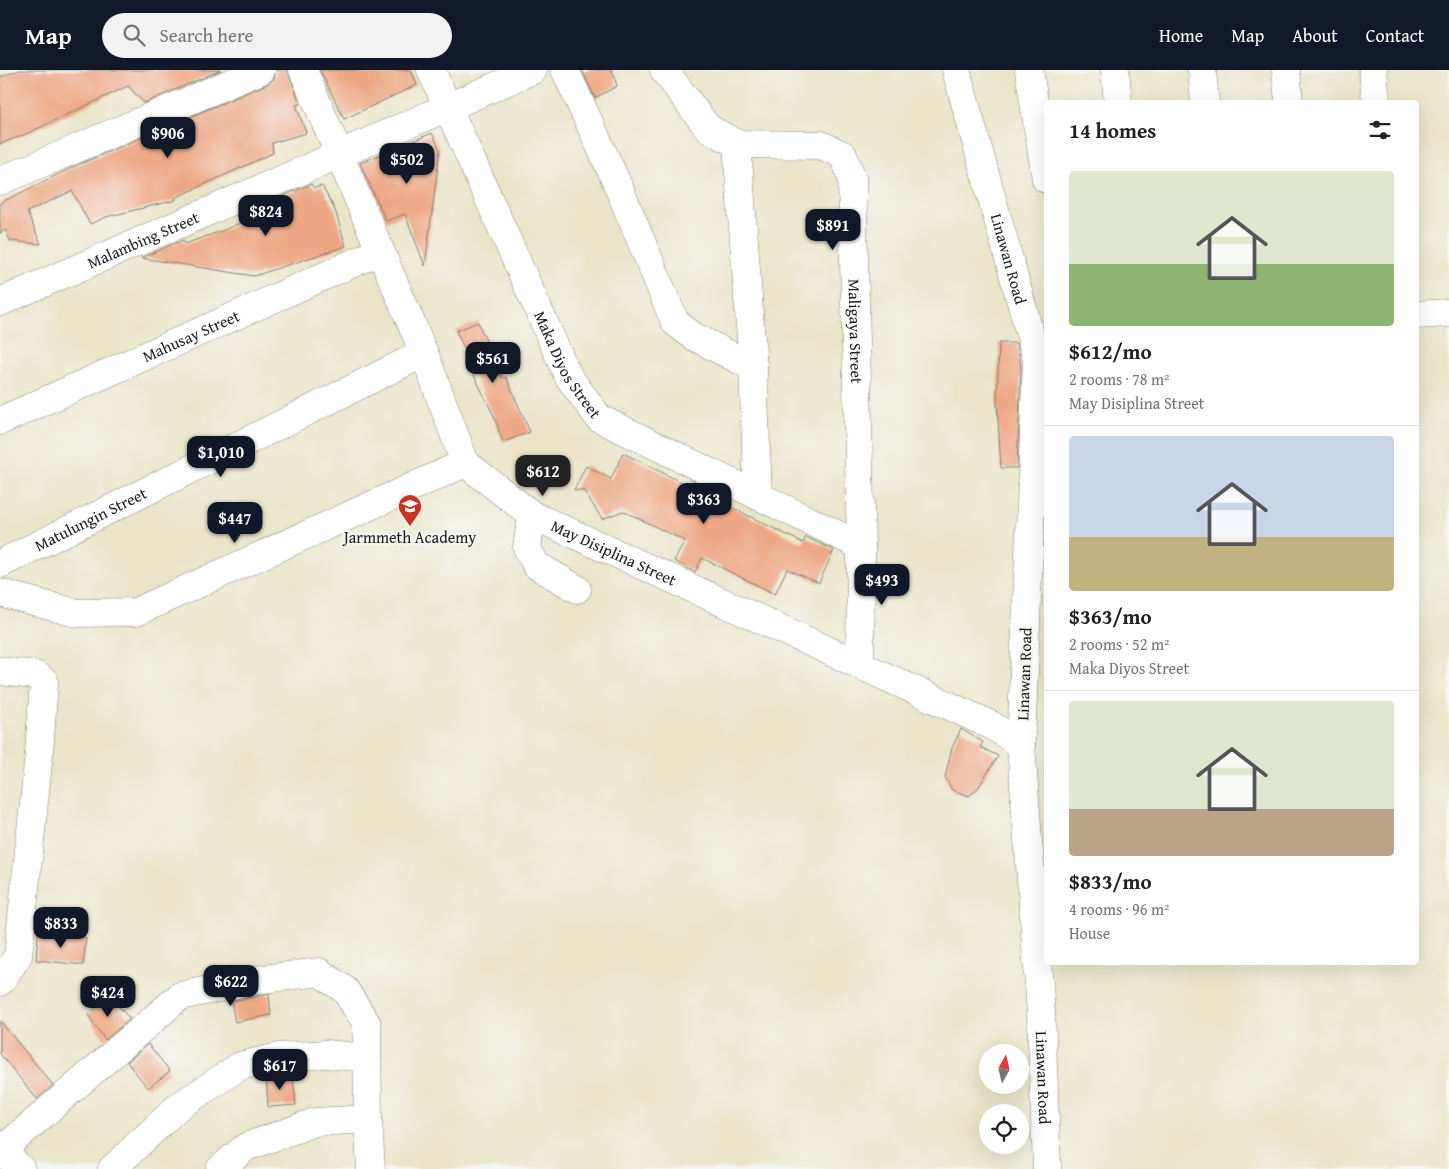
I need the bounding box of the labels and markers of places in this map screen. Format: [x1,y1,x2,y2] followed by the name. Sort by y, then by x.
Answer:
[138,116,198,159] pin: $906
[377,142,437,185] pin: $502
[236,194,296,237] pin: $824
[803,208,863,251] pin: $891
[463,342,523,384] pin: $561
[180,436,262,478] pin: $1,010
[513,454,573,497] pin: $612
[674,482,734,525] pin: $363
[397,493,423,527] school or university icon: Jarmmeth Academy
[205,502,265,544] pin: $447
[342,525,476,549] place label: Jarmmeth Academy
[852,564,912,606] pin: $493
[31,906,91,949] pin: $833
[201,964,261,1007] pin: $622
[78,976,138,1018] pin: $424
[250,1048,310,1091] pin: $617

